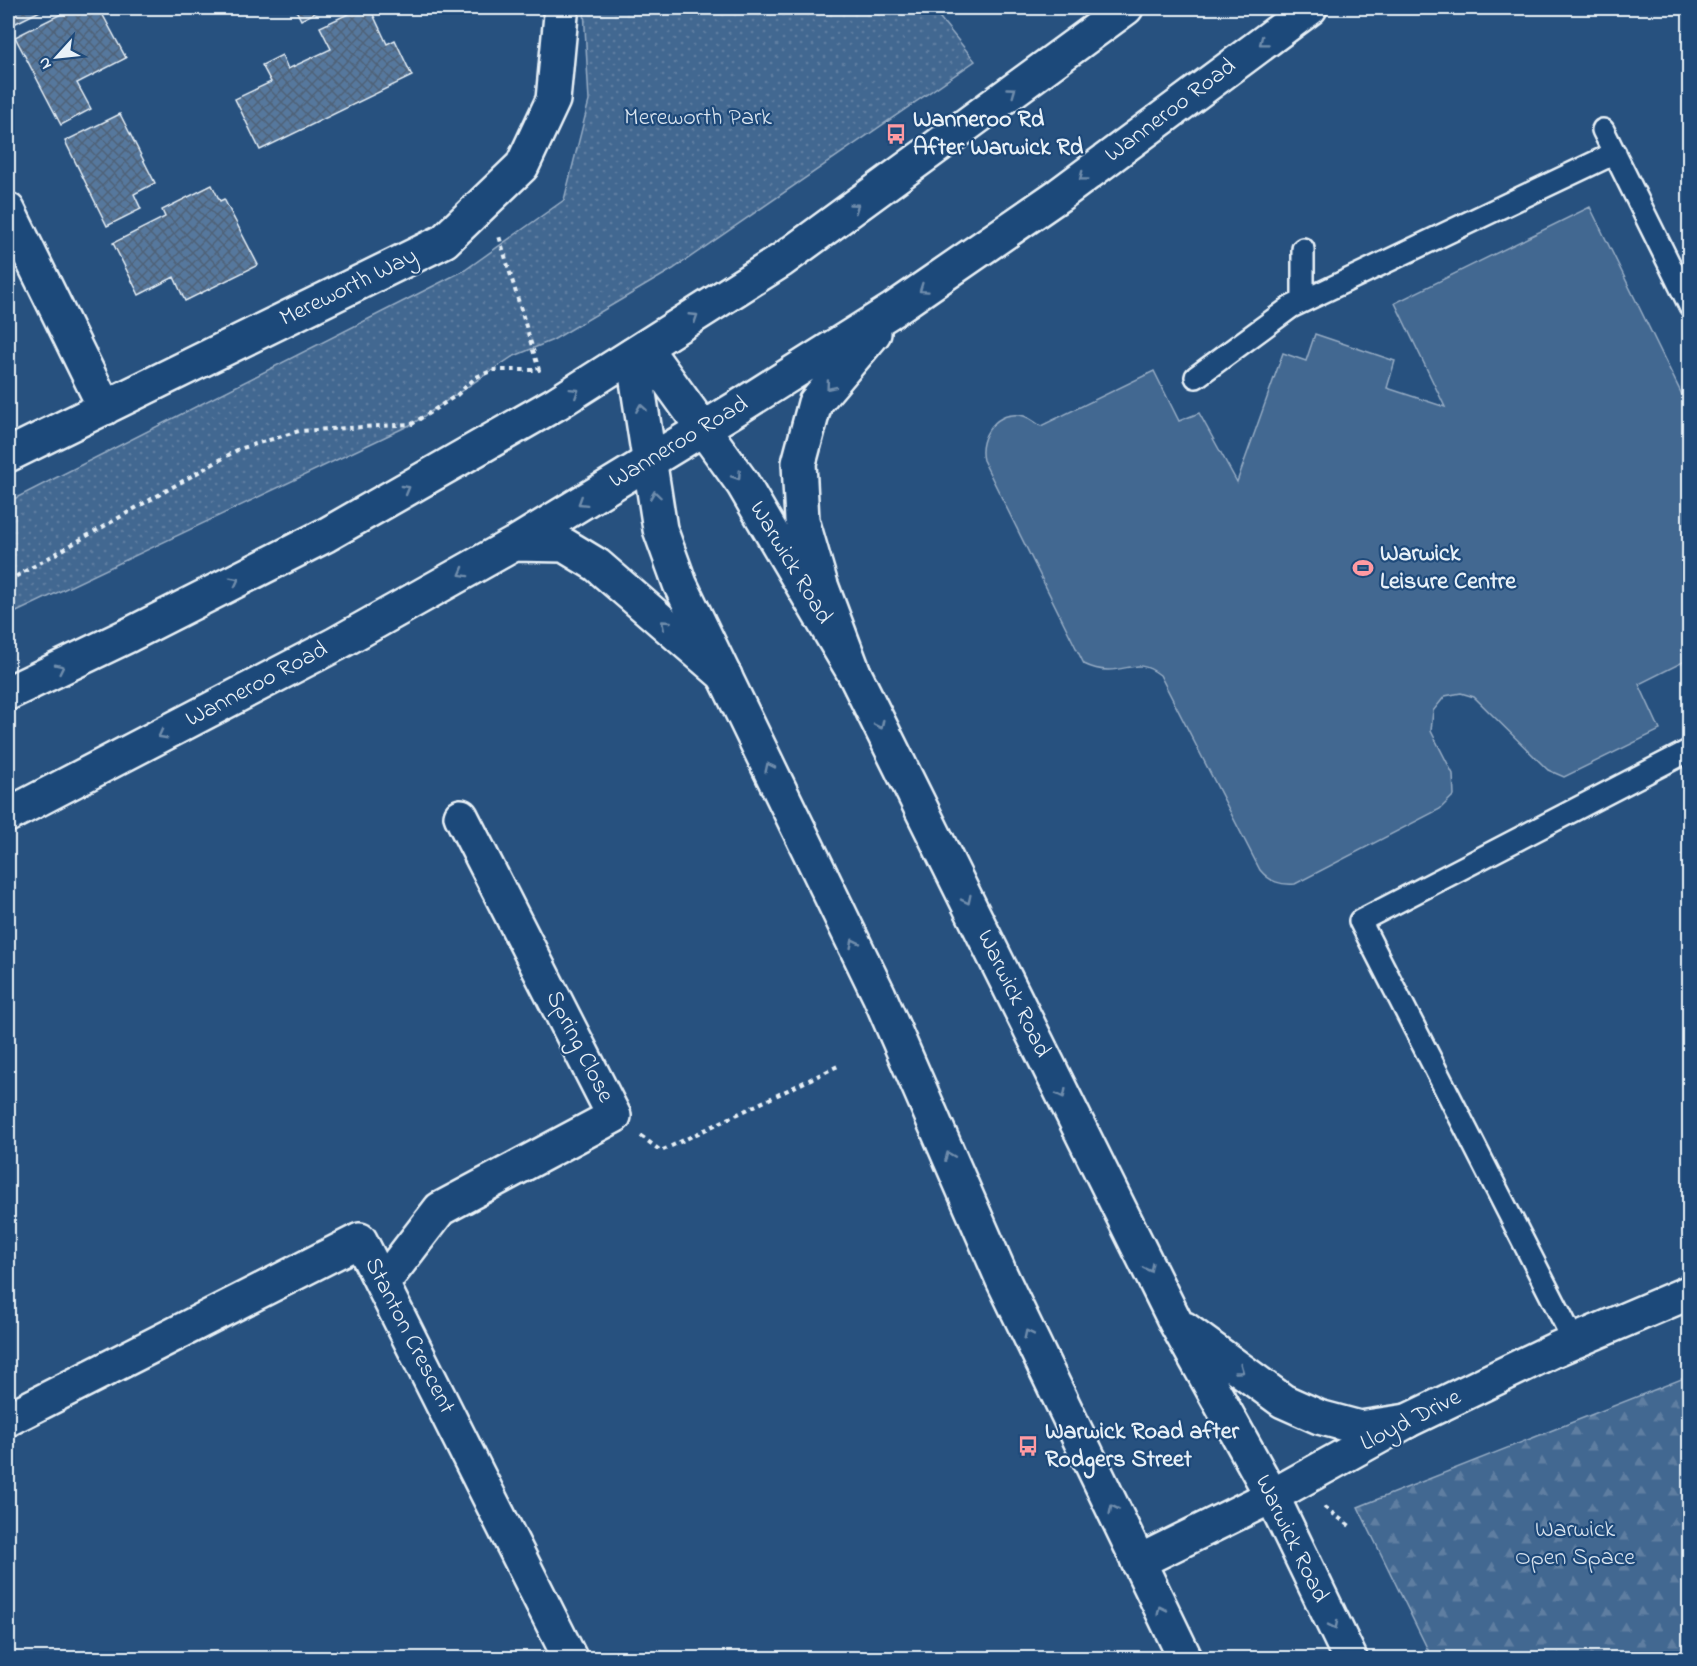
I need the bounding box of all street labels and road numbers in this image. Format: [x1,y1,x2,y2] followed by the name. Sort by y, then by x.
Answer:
[1098,50,1244,172] street label: Wanneroo Road
[274,240,424,337] street label: Mereworth Way
[603,387,756,498] street label: Wanneroo Road
[739,495,841,632] street label: Warwick Road
[180,633,335,737] street label: Wanneroo Road
[967,924,1059,1064] street label: Warwick Road
[536,985,622,1109] street label: Spring Close
[354,1252,464,1420] street label: Stanton Crescent
[1354,1381,1468,1462] street label: Lloyd Drive
[1245,1469,1337,1609] street label: Warwick Road

